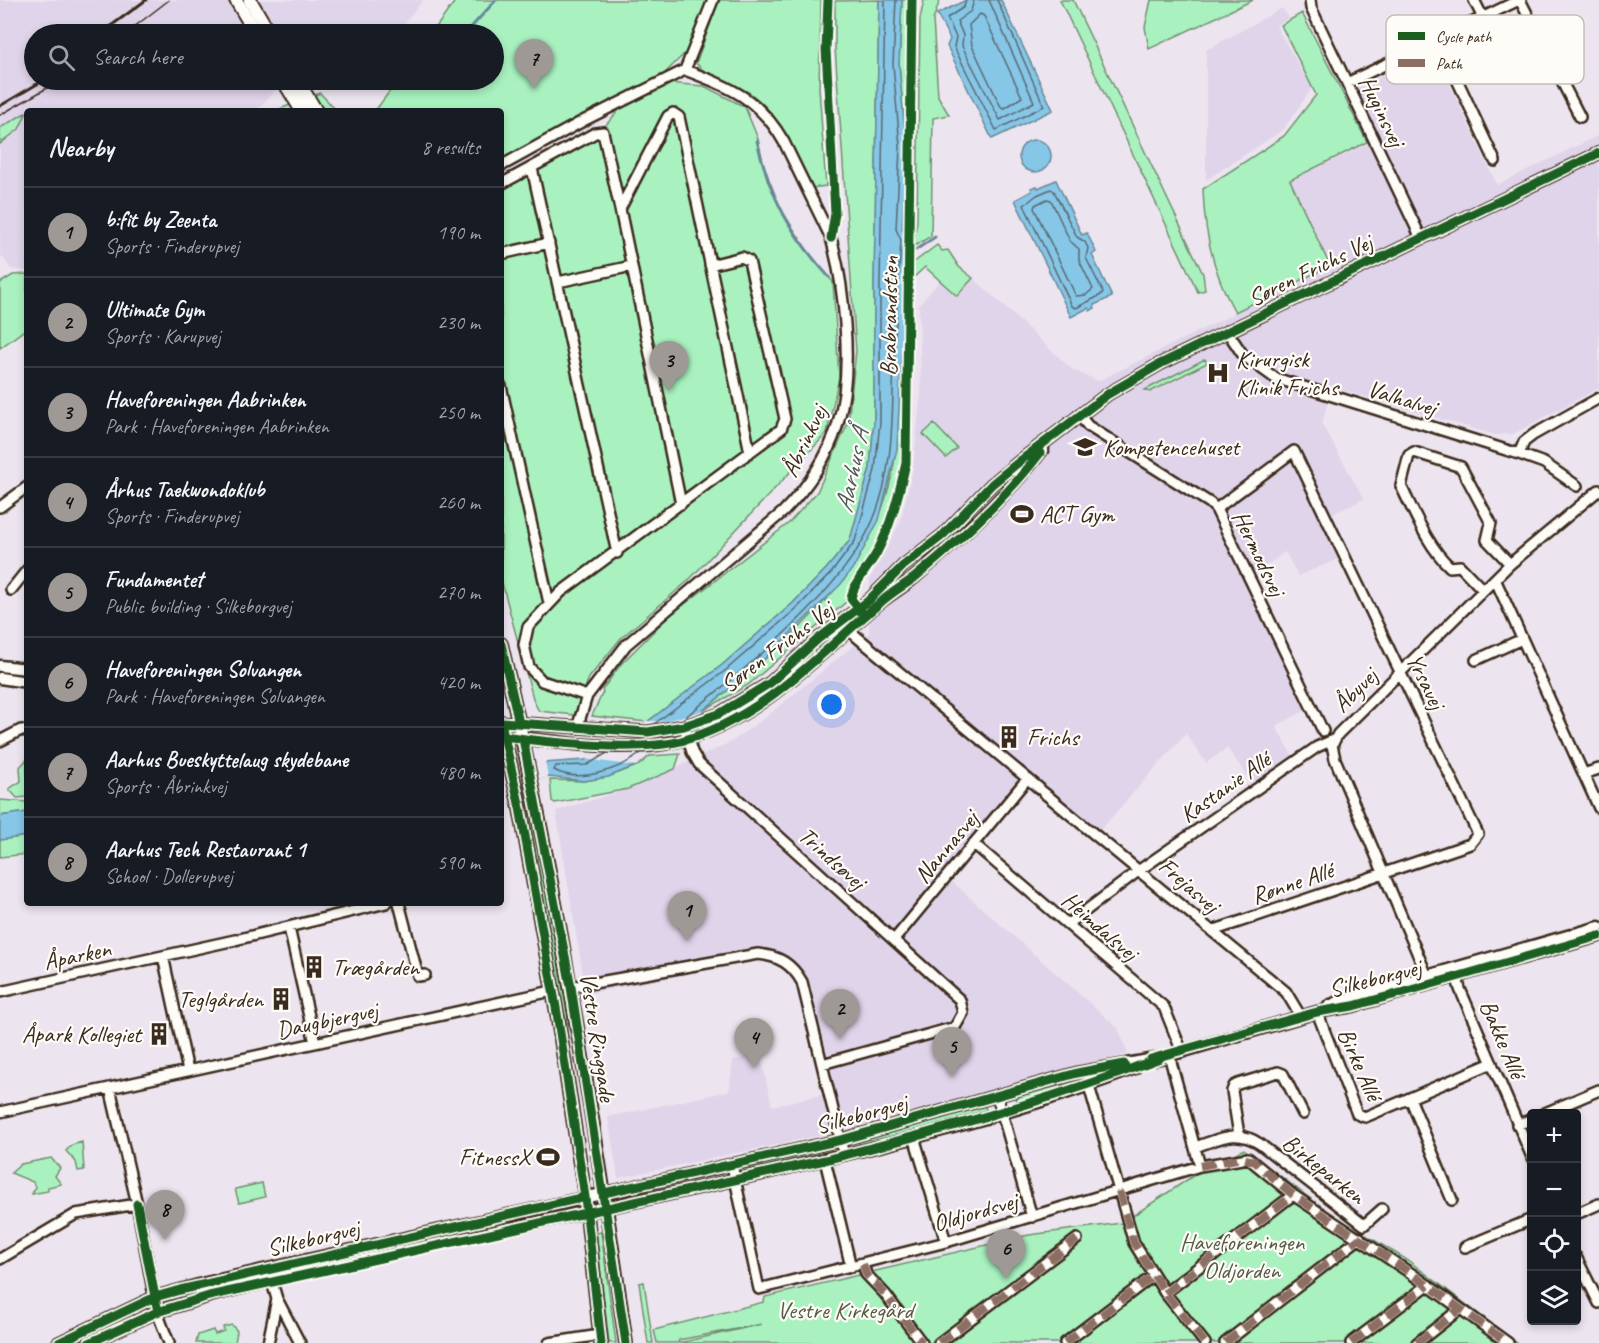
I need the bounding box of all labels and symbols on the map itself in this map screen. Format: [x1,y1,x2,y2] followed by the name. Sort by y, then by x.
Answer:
[1386,15,1584,84] legend
[1436,27,1492,47] text: Cycle path
[514,40,554,89] pin: 7
[1436,54,1463,74] text: Path
[1352,71,1413,154] street label: Huginsvej
[1243,226,1380,313] street label: Søren Frichs Vej
[873,256,905,376] street label: Brabrandstien
[650,342,688,391] pin: 3
[1236,344,1341,402] place label: Kirurgisk Klinik Frichs
[1205,360,1231,386] hospital icon: Kirurgisk Klinik Frichs
[1364,373,1443,424] street label: Valhalvej
[774,397,835,482] street label: Åbrinkvej
[827,418,878,515] water label: Aarhus Å
[1103,432,1241,462] place label: Kompetencehuset
[1072,434,1098,460] school or university icon: Kompetencehuset
[1040,499,1116,529] place label: ACT Gym
[1009,501,1035,527] sports icon: ACT Gym
[1225,505,1294,603] street label: Hermodsvej
[714,593,842,699] street label: Søren Frichs Vej
[1400,648,1454,717] street label: Yrsavej
[1326,659,1386,719] street label: Åbyvej
[817,690,846,719] your location
[1027,722,1081,752] place label: Frichs
[996,724,1022,750] building icon: Frichs
[1174,742,1280,829] street label: Kastanie Allé
[907,802,987,889] street label: Nannasvej
[792,820,874,898] street label: Trindsøvej
[1153,851,1228,921] street label: Frejasvej
[1247,854,1341,911] street label: Rønne Allé
[1056,885,1147,969] street label: Heimdalsvej
[668,892,706,941] pin: 1
[41,933,114,977] street label: Åparken
[1326,951,1427,1004] street label: Silkeborgvej
[332,952,420,982] place label: Trægården
[301,954,327,980] building icon: Trægården
[573,970,623,1106] street label: Vestre Ringgade
[178,984,264,1014] place label: Teglgården
[268,986,294,1012] building icon: Teglgården
[820,990,860,1039] pin: 2
[274,994,383,1045] street label: Daugbjergvej
[1473,995,1534,1086] street label: Bakke Allé
[734,1018,774,1068] pin: 4
[22,1019,143,1049] place label: Åpark Kollegiet
[146,1021,172,1047] building icon: Åpark Kollegiet
[1331,1023,1391,1109] street label: Birke Allé
[932,1028,972,1077] pin: 5
[812,1087,913,1141] street label: Silkeborgvej
[1276,1127,1373,1212] street label: Birkeparken
[459,1142,533,1172] place label: FitnessX
[535,1144,561,1170] sports icon: FitnessX
[929,1185,1024,1238] street label: Oldjordsvej
[146,1190,184,1240] pin: 8
[264,1212,365,1263] street label: Silkeborgvej
[1180,1227,1305,1285] park label: Haveforeningen Oldjorden
[986,1230,1026,1279] pin: 6
[777,1295,917,1325] park label: Vestre Kirkegård

